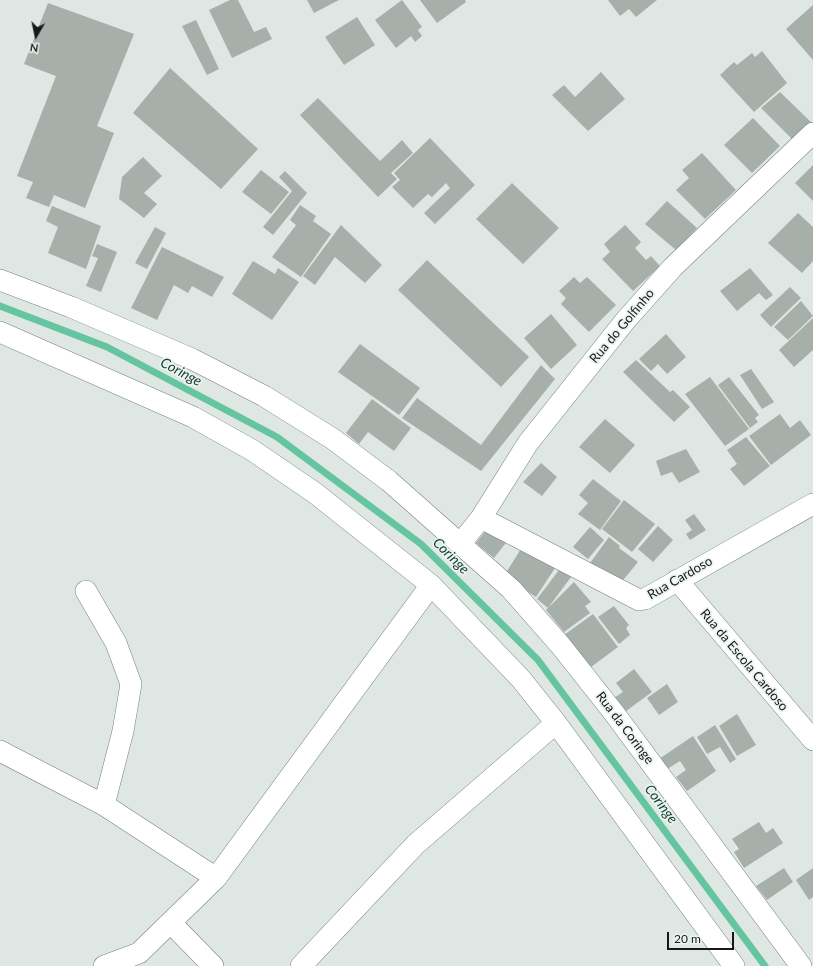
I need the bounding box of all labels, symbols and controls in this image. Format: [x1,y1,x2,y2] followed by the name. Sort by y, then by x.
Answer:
[16,16,56,56] north arrow
[29,41,39,55] text: N
[586,286,658,366] street label: Rua do Golfinho
[157,354,205,390] water label: Coringe
[429,534,473,578] water label: Coringe
[645,553,715,603] street label: Rua Cardoso
[697,606,791,714] street label: Rua da Escola Cardoso
[593,689,657,767] street label: Rua da Coringe
[641,781,681,827] water label: Coringe
[669,924,736,950] scale bar
[674,931,701,946] text: 20 m

